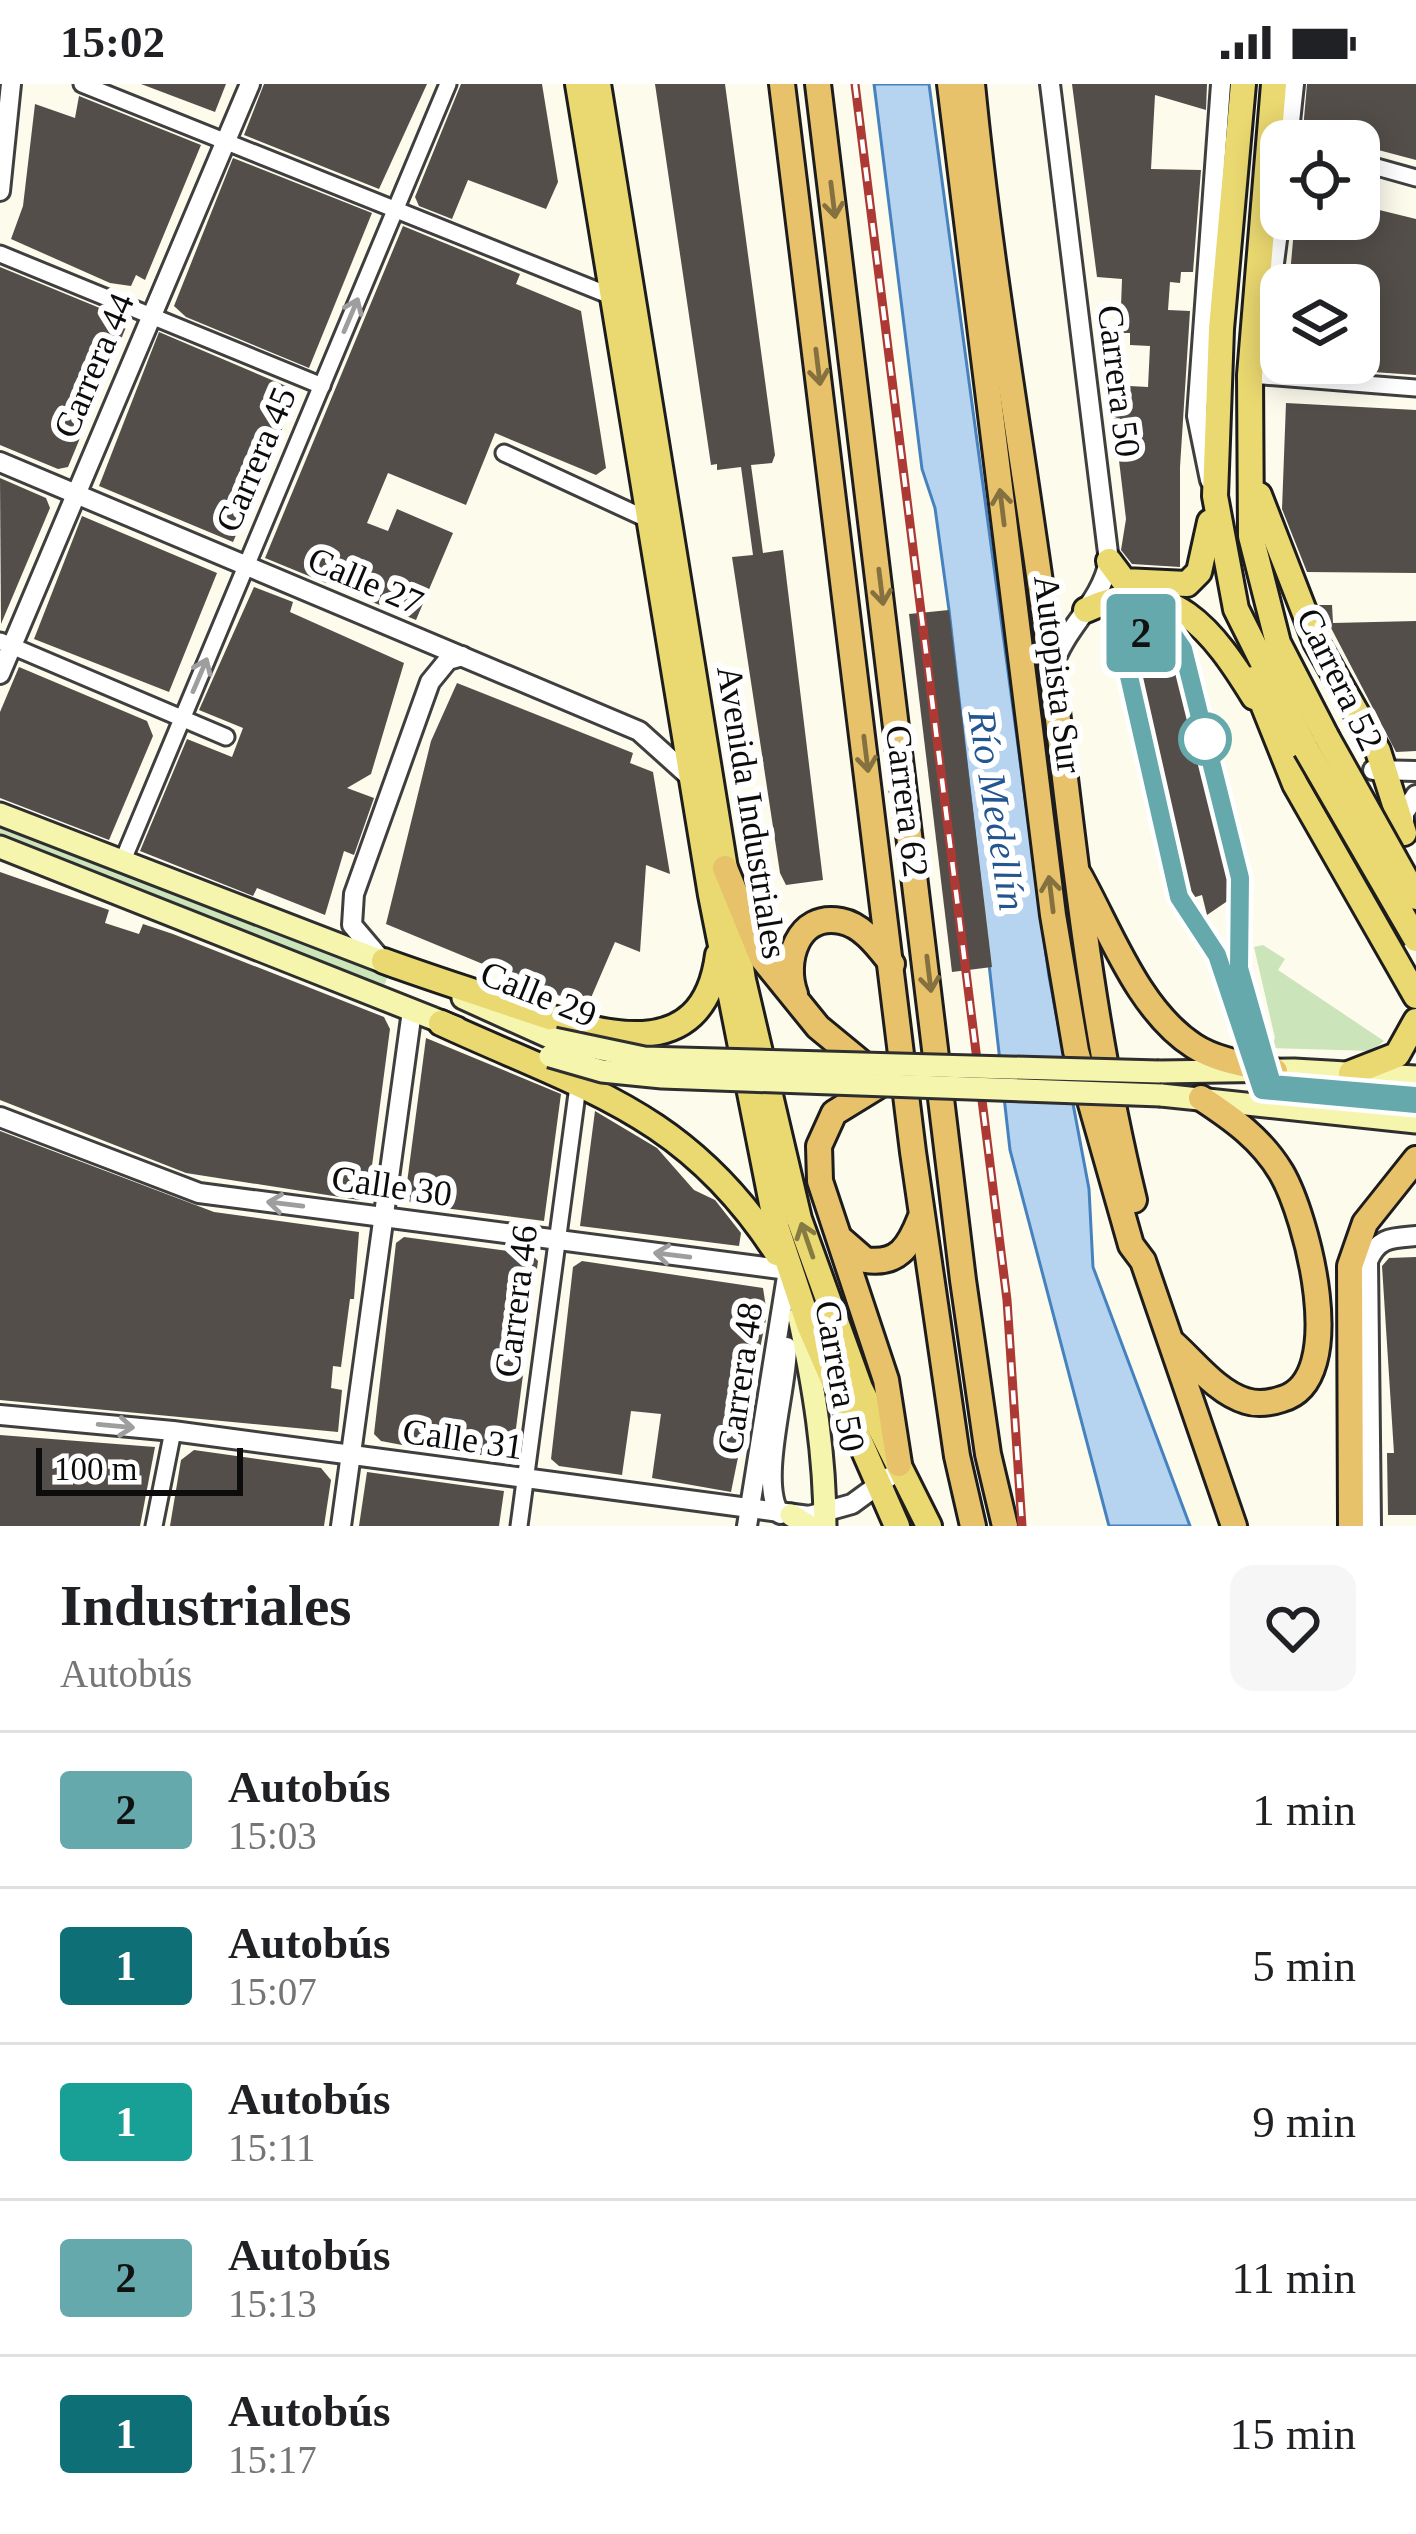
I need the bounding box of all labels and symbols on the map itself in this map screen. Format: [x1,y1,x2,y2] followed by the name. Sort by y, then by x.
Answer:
[822,180,845,219] one-way arrow
[46,287,142,444] street label: Carrera 44
[342,298,363,335] one-way arrow
[1090,303,1148,459] street label: Carrera 50
[808,347,830,386] one-way arrow
[208,381,304,538] street label: Carrera 45
[990,488,1013,527] one-way arrow
[302,539,429,623] street label: Calle 27
[870,567,892,606] one-way arrow
[1026,573,1090,775] street label: Autopista Sur
[1102,594,1180,672] line badge: 2
[1289,602,1392,757] street label: Carrera 52
[191,658,213,694] one-way arrow
[709,663,795,962] street label: Avenida Industriales
[960,706,1035,913] water label: Río Medellín
[1180,714,1230,764] unlabelled marker
[878,723,936,879] street label: Carrera 62
[856,734,878,773] one-way arrow
[1039,875,1061,914] one-way arrow
[475,953,602,1035] street label: Calle 29
[918,954,940,993] one-way arrow
[329,1158,455,1214] street label: Calle 30
[266,1193,305,1215] one-way arrow
[795,1222,816,1259] one-way arrow
[487,1223,545,1379] street label: Carrera 46
[653,1244,692,1266] one-way arrow
[807,1297,873,1455] street label: Carrera 50
[710,1300,770,1457] street label: Carrera 48
[400,1411,526,1467] street label: Calle 31
[96,1415,135,1438] one-way arrow
[36,1442,243,1495] scale bar

